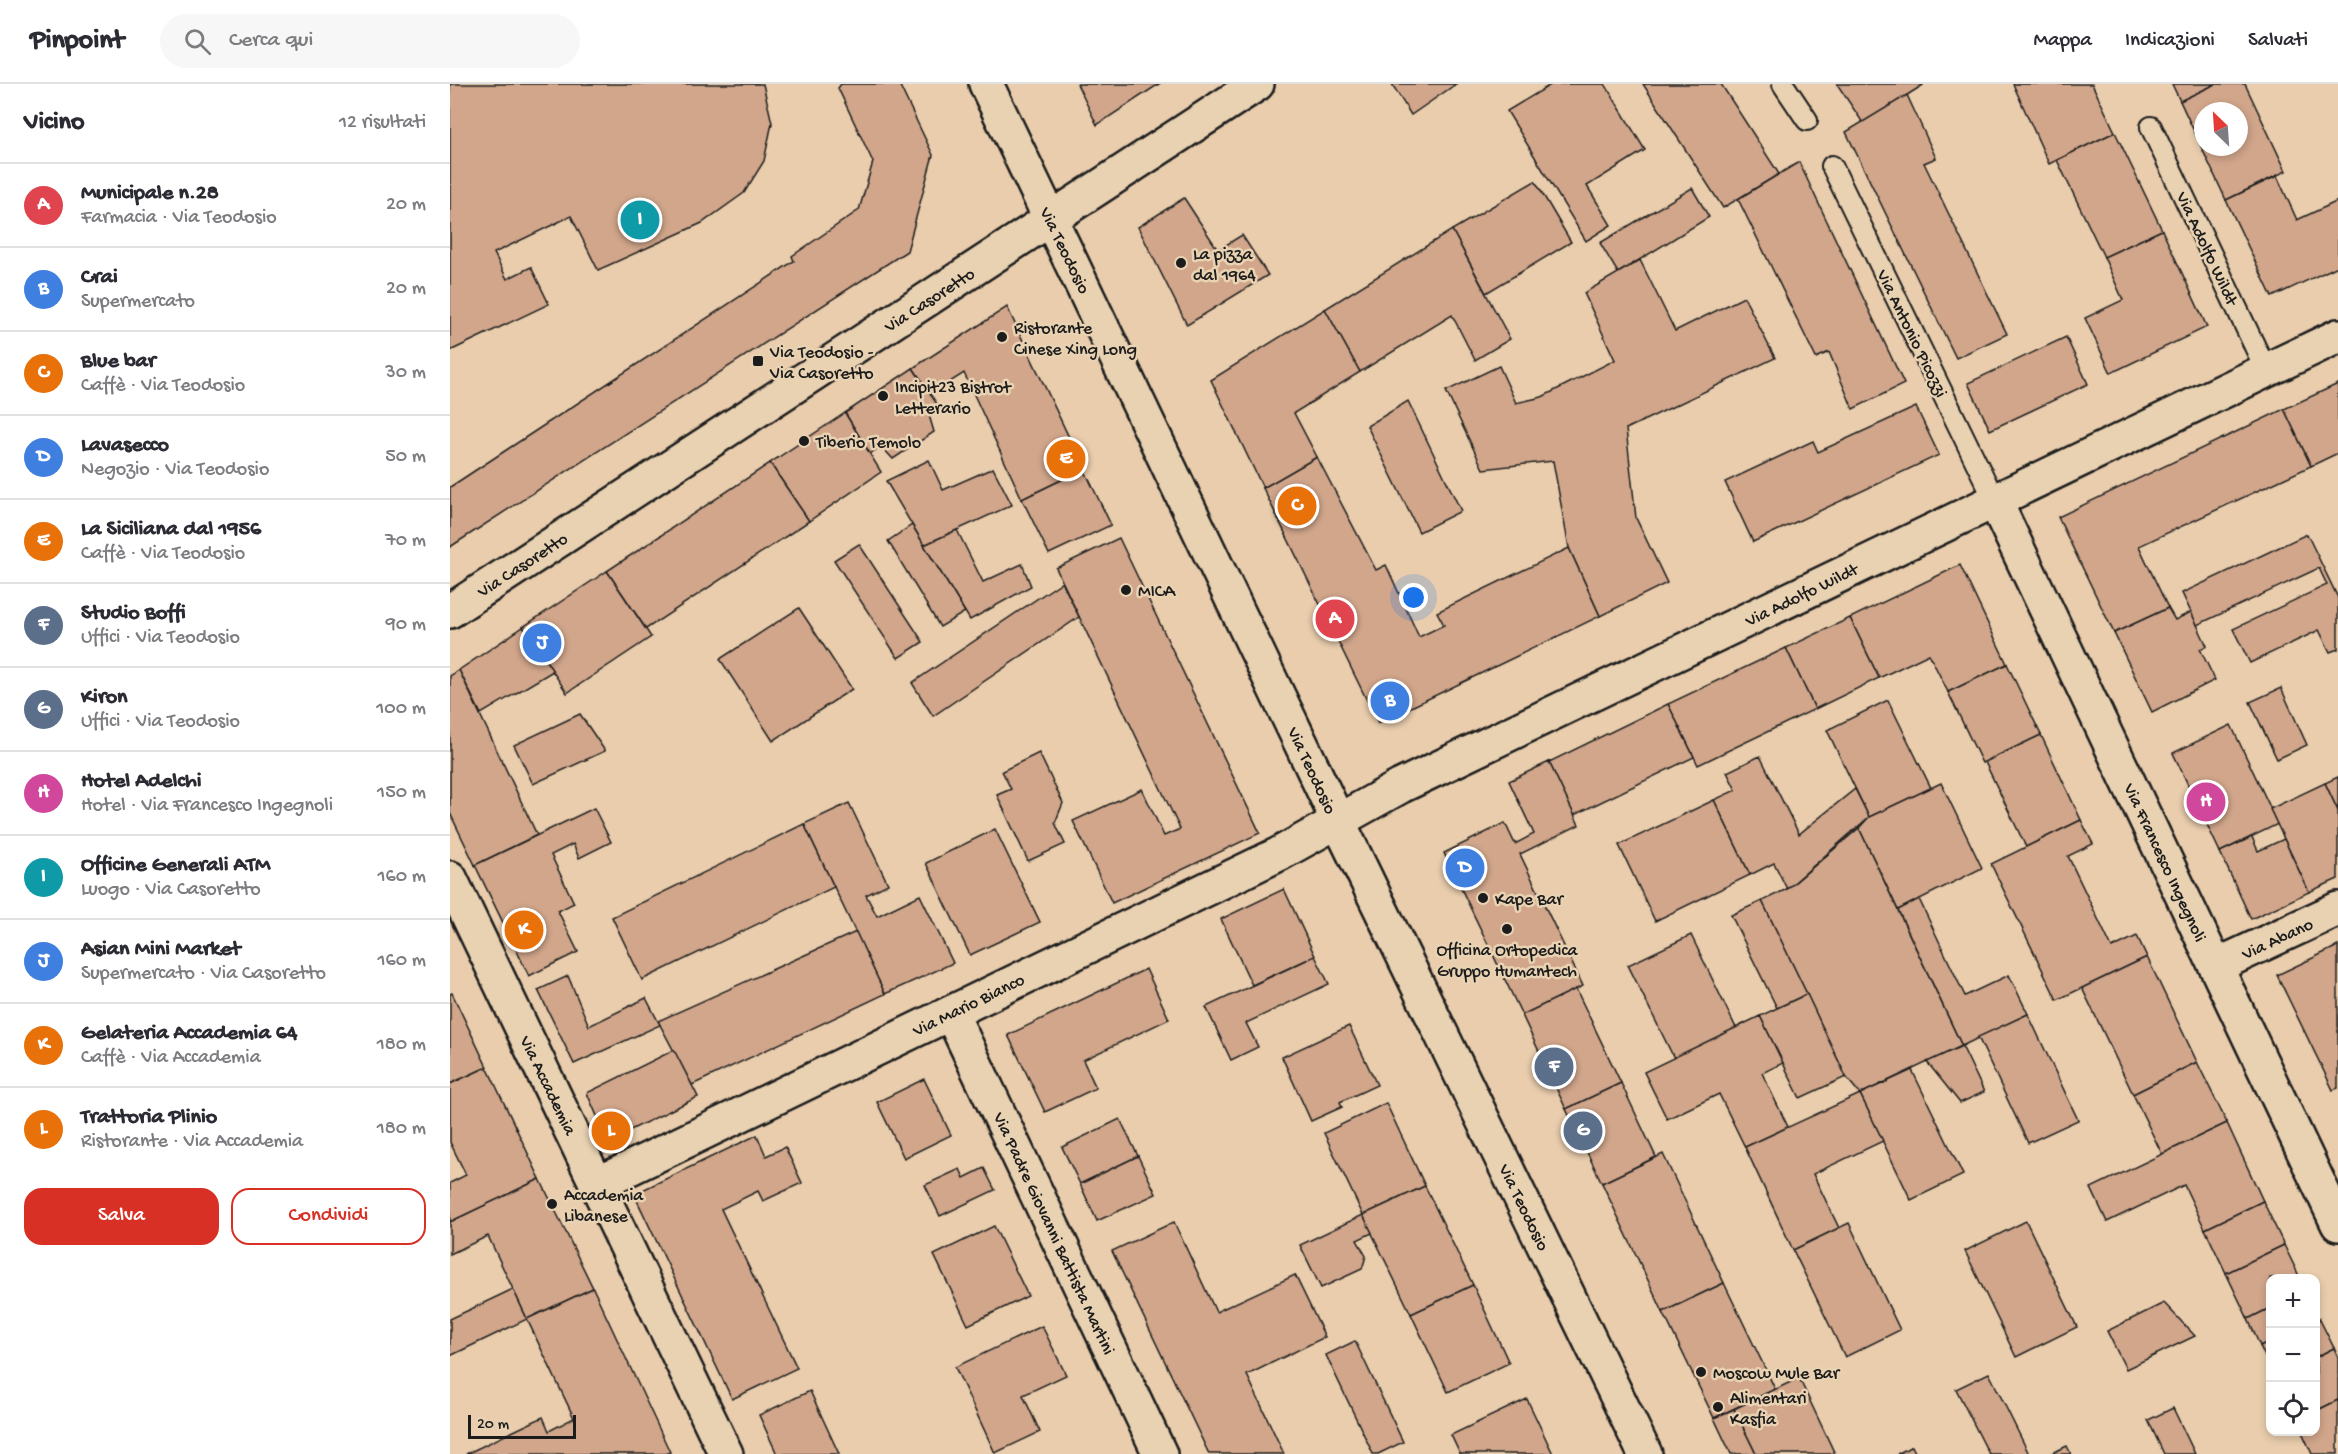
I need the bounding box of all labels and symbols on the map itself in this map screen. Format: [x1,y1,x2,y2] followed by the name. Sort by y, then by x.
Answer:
[2194,102,2248,156] north arrow
[2170,188,2242,311] street label: Via Adolfo Wildt
[620,198,660,242] pin: I
[1033,204,1094,298] street label: Via Teodosio
[1193,245,1256,287] place label: La pizza dal 1964
[1174,256,1188,270] marker: La pizza dal 1964
[880,264,980,339] street label: Via Casoretto
[1870,266,1951,401] street label: Via Antonio Picozzi
[1014,319,1137,361] place label: Ristorante Cinese Xing Long
[995,330,1009,344] marker: Ristorante Cinese Xing Long
[769,343,874,385] place label: Via Teodosio - Via Casoretto
[751,354,765,368] marker: Via Teodosio - Via Casoretto
[895,378,1012,420] place label: Incipit23 Bistrot Letterario
[876,389,890,403] marker: Incipit23 Bistrot Letterario
[815,433,921,454] place label: Tiberio Temolo
[797,434,811,448] marker: Tiberio Temolo
[1046,436,1086,482] pin: E
[1278,484,1316,528] pin: C
[473,529,573,604] street label: Via Casoretto
[1741,559,1863,633] street label: Via Adolfo Wildt
[1138,582,1177,603] place label: MICA
[1119,583,1133,597] marker: MICA
[1399,583,1428,612] your location
[1316,596,1354,642] pin: A
[522,620,562,666] pin: J
[1370,678,1410,724] pin: B
[1281,723,1340,818] street label: Via Teodosio
[2117,780,2210,946] street label: Via Francesco Ingegnoli
[2186,780,2226,824] pin: H
[1446,846,1484,890] pin: D
[1495,890,1565,911] place label: Kape Bar
[1476,891,1490,905] marker: Kape Bar
[504,908,544,952] pin: K
[2238,915,2317,966] street label: Via Abano
[1500,922,1514,936] marker: Officina Ortopedica Gruppo Humantech
[1436,941,1579,983] place label: Officina Ortopedica Gruppo Humantech
[909,970,1028,1043] street label: Via Mario Bianco
[513,1032,580,1140] street label: Via Accademia
[1534,1044,1574,1090] pin: F
[592,1108,630,1154] pin: L
[1564,1108,1602,1154] pin: G
[987,1109,1118,1359] street label: Via Padre Giovanni Battista Martini
[1492,1161,1553,1255] street label: Via Teodosio
[564,1186,644,1228] place label: Accademia Libanese
[545,1197,559,1211] marker: Accademia Libanese
[1713,1364,1841,1385] place label: Moscow Mule Bar
[1694,1365,1708,1379] marker: Moscow Mule Bar
[1730,1389,1807,1431] place label: Alimentari Kasfia
[1711,1400,1725,1414] marker: Alimentari Kasfia
[468,1412,576,1440] scale bar

